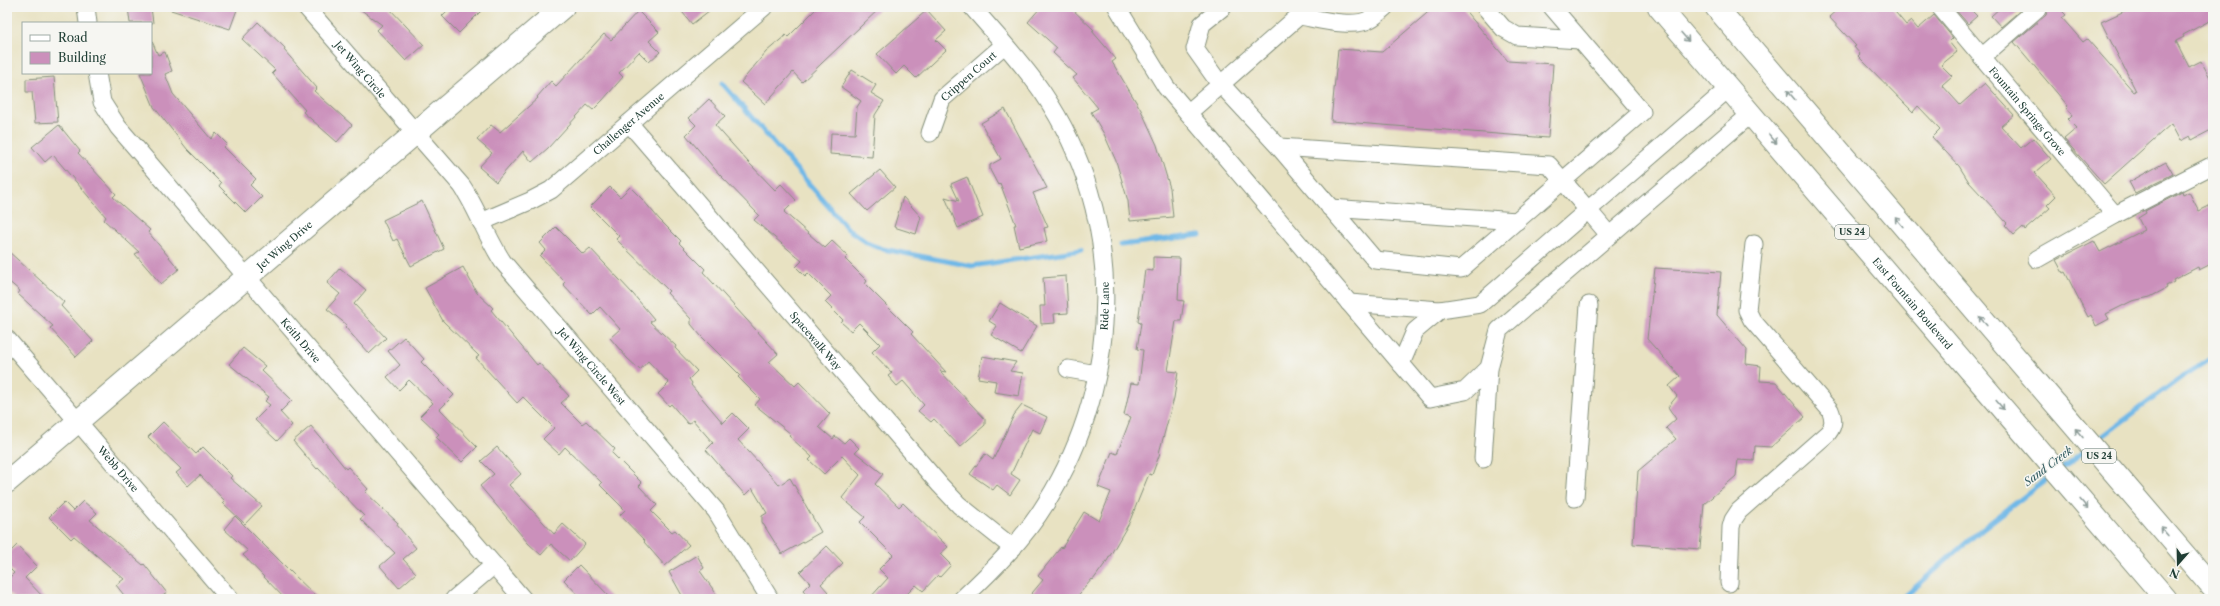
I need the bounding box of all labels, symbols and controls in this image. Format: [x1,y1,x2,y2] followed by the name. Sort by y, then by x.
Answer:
[22,22,152,74] legend
[58,30,88,45] text: Road
[1680,31,1689,42] one-way arrow
[330,37,389,102] street label: Jet Wing Circle
[938,48,1000,104] street label: Crippen Court
[58,50,106,65] text: Building
[1986,64,2069,159] street label: Fountain Springs Grove
[590,89,667,158] street label: Challenger Avenue
[1787,91,1796,101] one-way arrow
[1768,134,1777,145] one-way arrow
[1894,217,1903,227] one-way arrow
[253,218,316,274] street label: Jet Wing Drive
[1835,225,1869,239] road number: US 24
[1869,255,1955,352] street label: East Fountain Boulevard
[1098,281,1112,331] street label: Ride Lane
[787,309,845,373] street label: Spacewalk Way
[278,316,324,366] street label: Keith Drive
[1978,316,1987,326] one-way arrow
[554,324,629,408] street label: Jet Wing Circle West
[1996,400,2005,410] one-way arrow
[2074,428,2084,438] one-way arrow
[94,443,142,495] street label: Webb Drive
[2020,443,2075,489] water label: Sand Creek
[2082,449,2116,463] road number: US 24
[2080,499,2089,509] one-way arrow
[2159,526,2168,537] one-way arrow
[2158,544,2198,584] north arrow
[2167,565,2181,582] text: N

